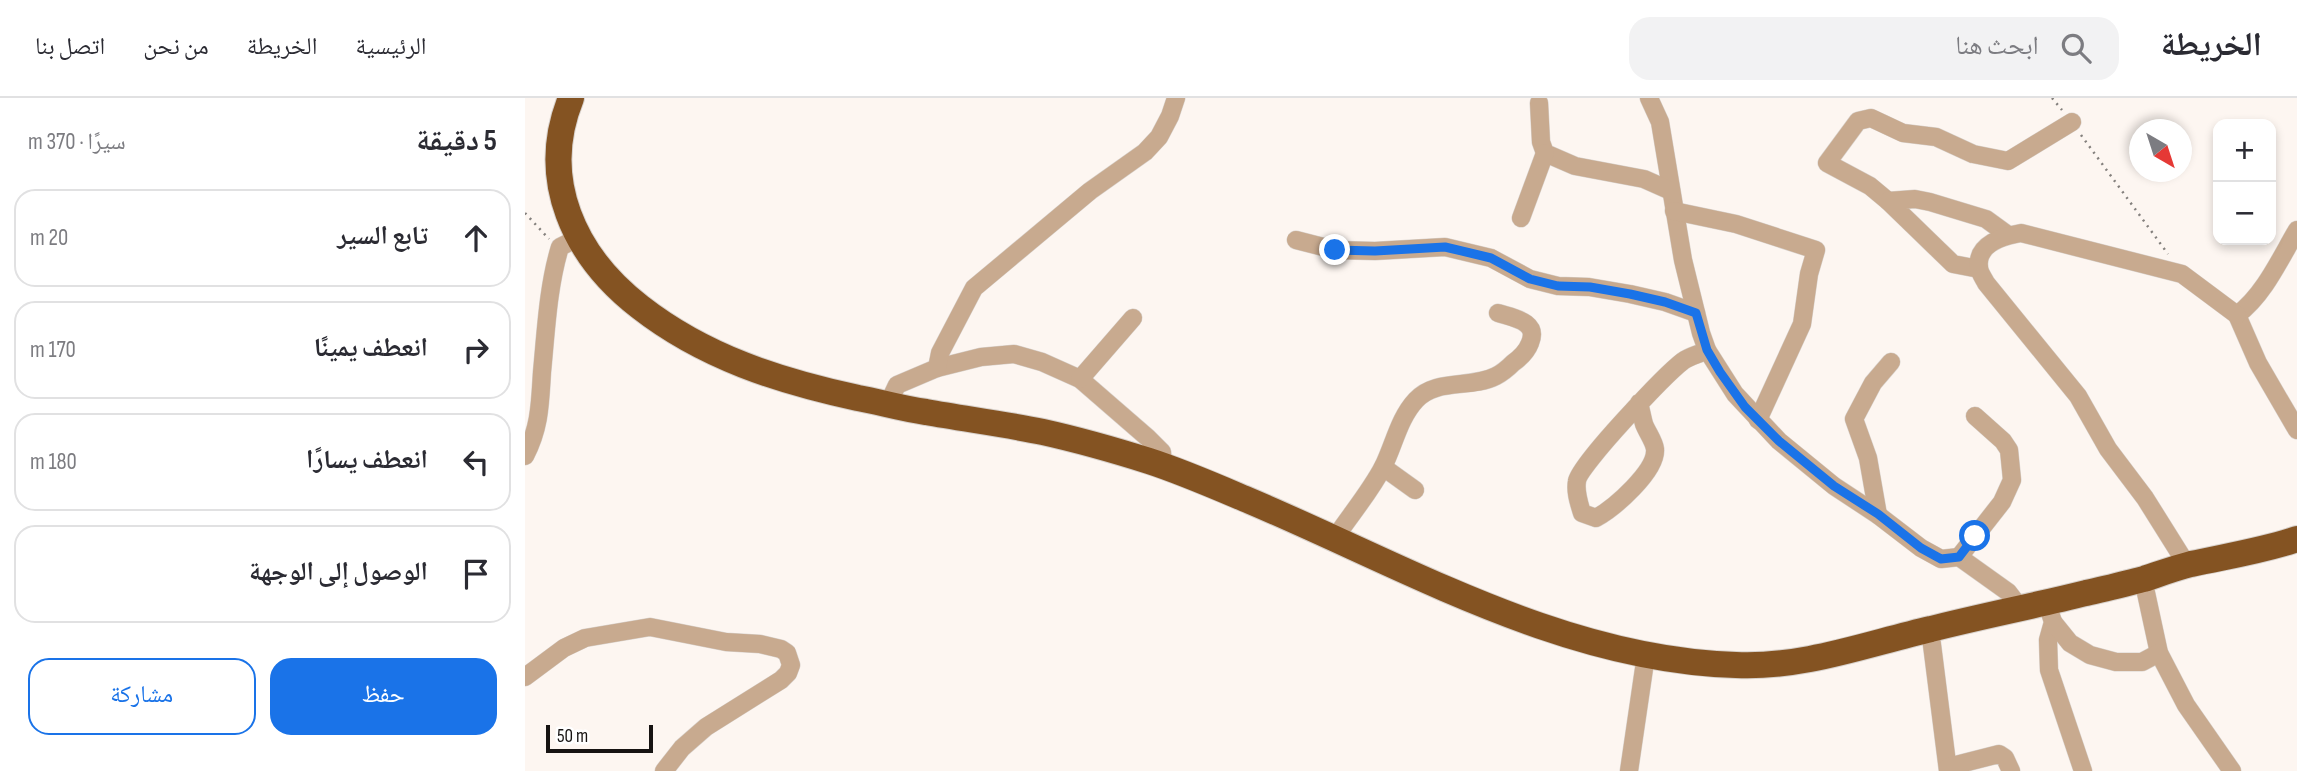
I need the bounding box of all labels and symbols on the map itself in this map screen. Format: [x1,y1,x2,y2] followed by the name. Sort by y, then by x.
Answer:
[2129,119,2192,182] north arrow
[1319,234,1350,265] route end
[1959,520,1990,551] route start
[546,722,653,754] scale bar

